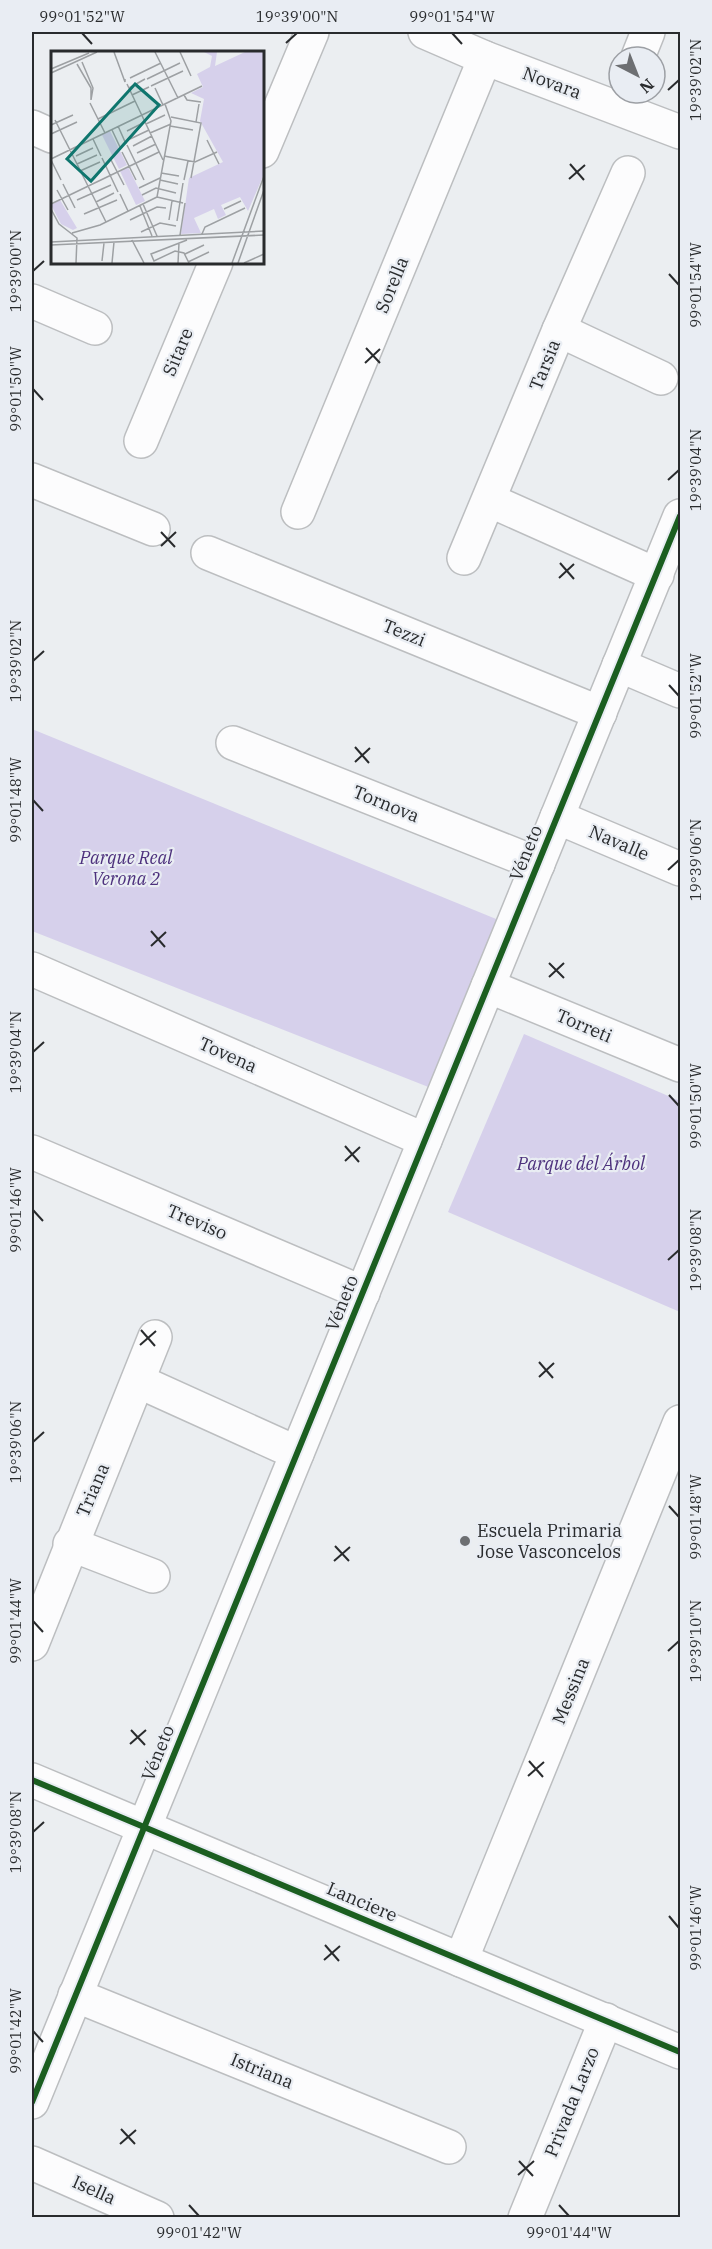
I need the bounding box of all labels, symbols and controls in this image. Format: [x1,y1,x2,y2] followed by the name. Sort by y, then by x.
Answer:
[39,7,125,26] text: 99°01'52"W
[256,7,338,26] text: 19°39'00"N
[409,7,495,26] text: 99°01'54"W
[686,39,705,121] text: 19°39'02"N
[607,45,667,105] north arrow
[51,51,264,264] inset map
[520,61,585,104] street label: Novara
[636,74,658,98] text: N
[6,230,25,312] text: 19°39'00"N
[686,242,705,328] text: 99°01'54"W
[370,253,413,316] street label: Sorella
[157,324,198,379] street label: Sitare
[524,336,565,394] street label: Tarsia
[6,346,25,432] text: 99°01'50"W
[686,429,705,511] text: 19°39'04"N
[379,614,429,652] street label: Tezzi
[6,620,25,702] text: 19°39'02"N
[686,653,705,739] text: 99°01'52"W
[6,757,25,843] text: 99°01'48"W
[350,780,423,827] street label: Tornova
[686,819,705,901] text: 19°39'06"N
[586,820,653,865] street label: Navalle
[504,821,547,884] street label: Véneto
[79,846,173,890] park label: Parque Real Verona 2
[553,1003,616,1048] street label: Torreti
[6,1011,25,1093] text: 19°39'04"N
[196,1032,261,1078] street label: Tovena
[686,1063,705,1149] text: 99°01'50"W
[516,1152,646,1175] park label: Parque del Árbol
[6,1167,25,1253] text: 99°01'46"W
[164,1199,231,1244] street label: Treviso
[686,1209,705,1291] text: 19°39'08"N
[320,1271,363,1334] street label: Véneto
[6,1401,25,1483] text: 19°39'06"N
[71,1459,114,1520] street label: Triana
[686,1474,705,1560] text: 99°01'48"W
[477,1519,622,1563] place label: Escuela Primaria Jose Vasconcelos
[458,1534,472,1548] marker: Escuela Primaria Jose Vasconcelos
[6,1578,25,1664] text: 99°01'44"W
[686,1600,705,1682] text: 19°39'10"N
[547,1654,594,1727] street label: Messina
[136,1721,179,1784] street label: Véneto
[6,1791,25,1873] text: 19°39'08"N
[324,1876,401,1927] street label: Lanciere
[686,1885,705,1971] text: 99°01'46"W
[6,1988,25,2074] text: 99°01'42"W
[539,2044,604,2160] street label: Privada Larzo
[227,2048,297,2094] street label: Istriana
[69,2170,120,2209] street label: Isella
[156,2223,242,2242] text: 99°01'42"W
[526,2223,612,2242] text: 99°01'44"W

